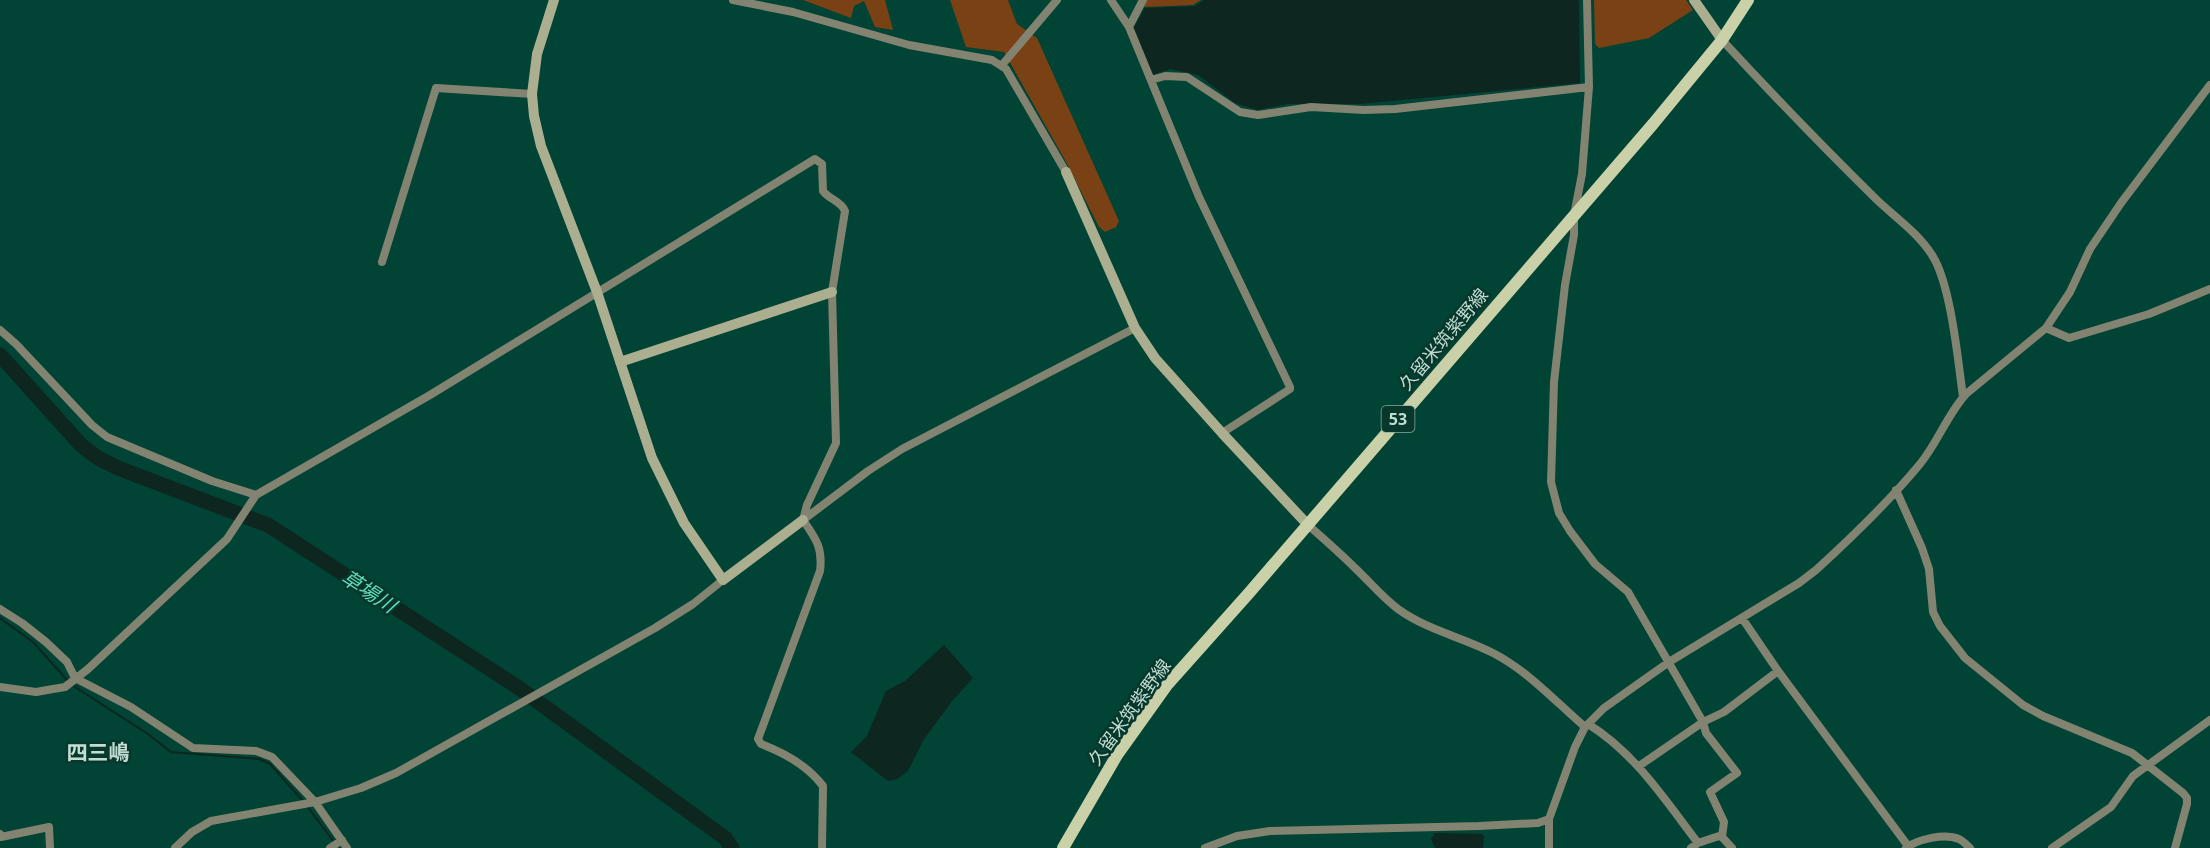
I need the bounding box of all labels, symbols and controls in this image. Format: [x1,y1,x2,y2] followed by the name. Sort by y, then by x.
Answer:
[1393,283,1493,395] street label: 久留米筑紫野線
[1382,406,1414,432] road number: 53
[336,563,403,620] water label: 草場川
[1082,654,1176,770] street label: 久留米筑紫野線
[67,738,130,766] district label: 四三嶋

